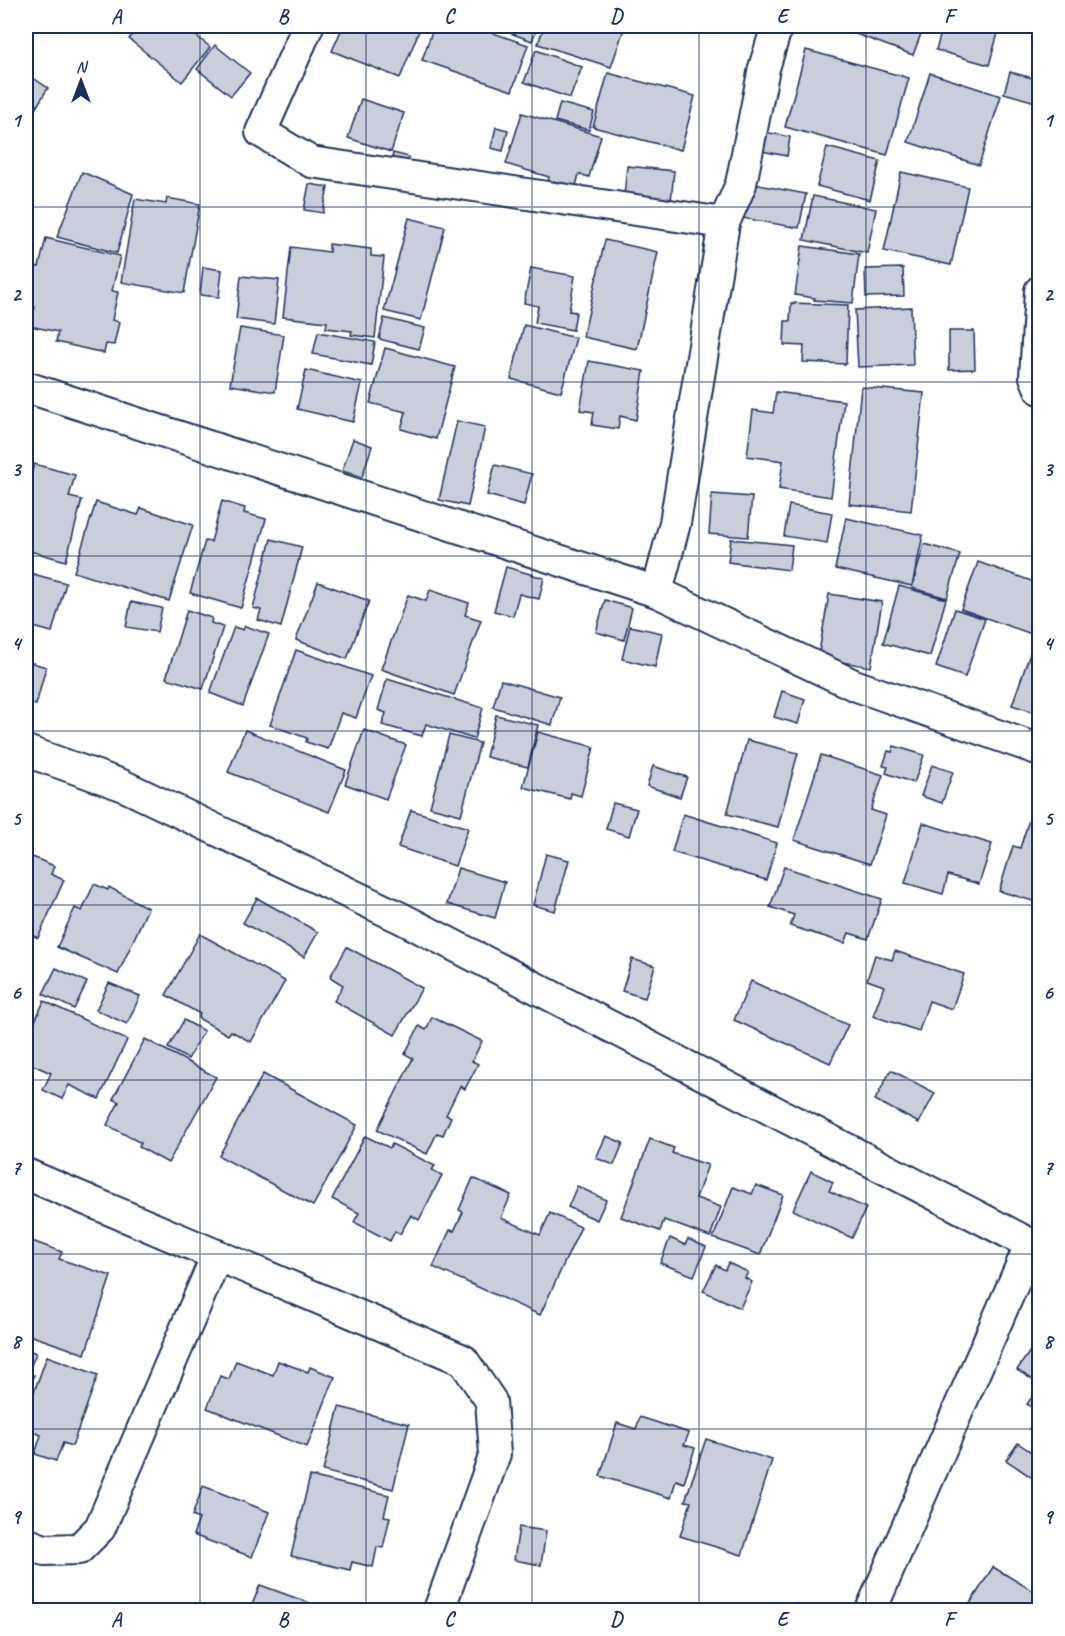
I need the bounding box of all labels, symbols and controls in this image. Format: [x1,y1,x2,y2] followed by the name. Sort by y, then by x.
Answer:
[111,4,123,29] text: A
[278,4,290,29] text: B
[444,4,456,29] text: C
[610,4,624,29] text: D
[777,4,791,29] text: E
[944,4,958,29] text: F
[51,51,111,111] north arrow
[76,57,89,77] text: N
[12,108,23,133] text: 1
[1044,108,1055,133] text: 1
[12,282,23,307] text: 2
[1044,282,1055,307] text: 2
[12,457,23,482] text: 3
[1044,457,1055,482] text: 3
[12,631,24,656] text: 4
[1044,631,1056,656] text: 4
[12,806,23,831] text: 5
[1044,806,1055,831] text: 5
[11,980,22,1005] text: 6
[1043,980,1054,1005] text: 6
[12,1155,23,1180] text: 7
[1044,1155,1055,1180] text: 7
[12,1329,24,1354] text: 8
[1044,1329,1056,1354] text: 8
[12,1504,23,1529] text: 9
[1044,1504,1055,1529] text: 9
[111,1607,123,1632] text: A
[278,1607,290,1632] text: B
[444,1607,456,1632] text: C
[610,1607,624,1632] text: D
[777,1607,791,1632] text: E
[944,1607,958,1632] text: F

